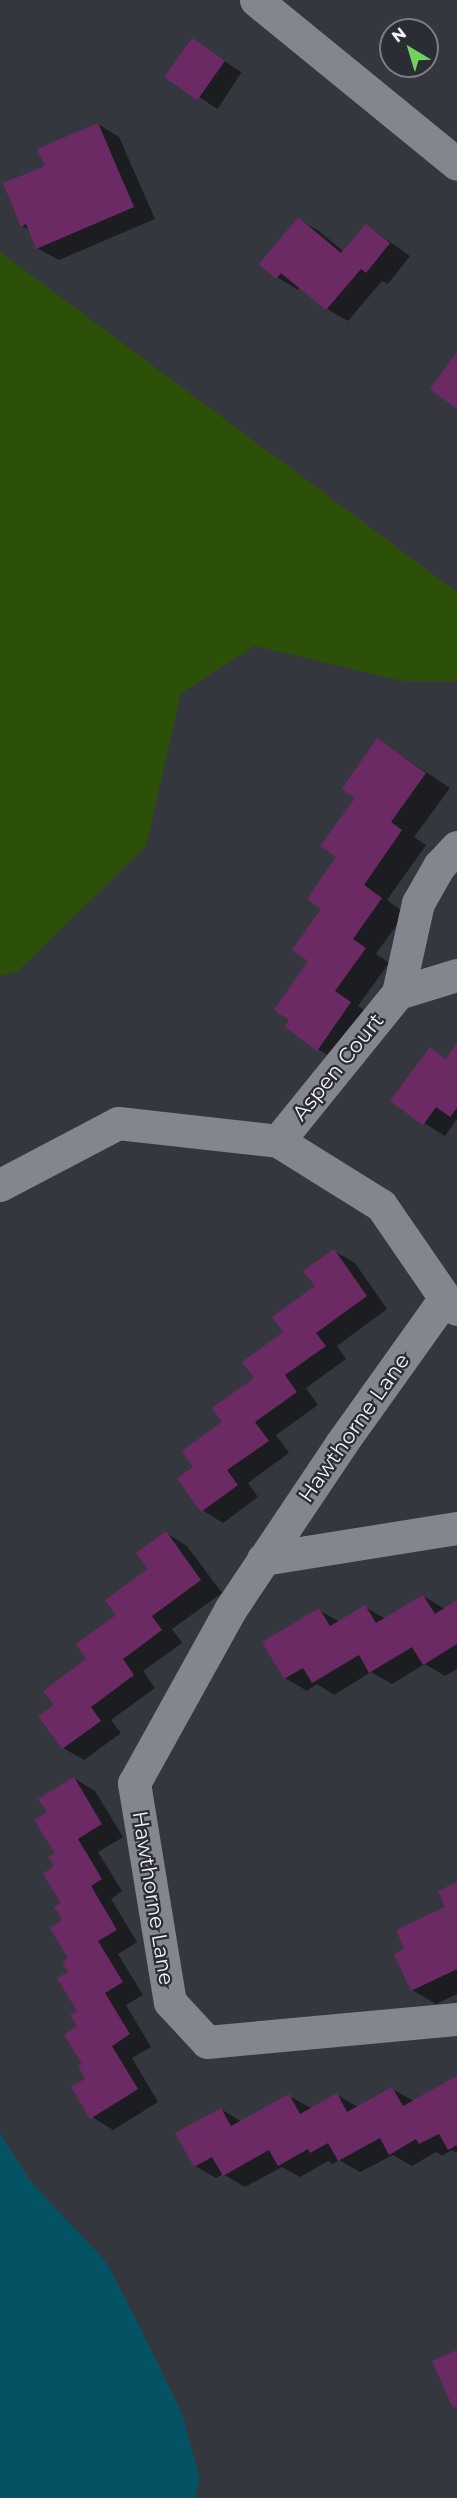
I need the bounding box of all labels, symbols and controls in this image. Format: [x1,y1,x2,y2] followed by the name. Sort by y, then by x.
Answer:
[379,18,439,78] north arrow
[388,24,410,46] text: N
[287,1008,389,1126] street label: Aspen Court
[293,1349,415,1507] street label: Hawthorne Lane
[127,1809,179,1987] street label: Hawthorne Lane

